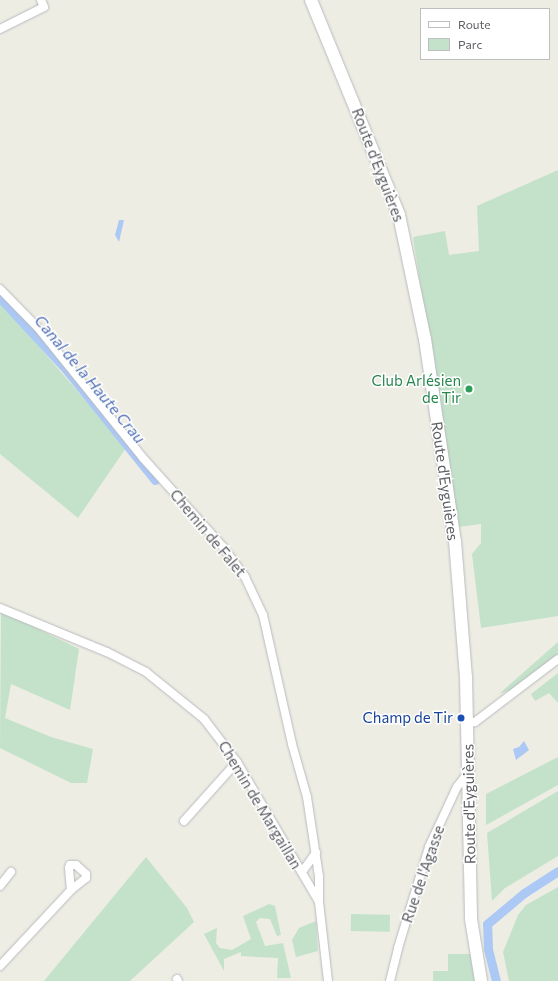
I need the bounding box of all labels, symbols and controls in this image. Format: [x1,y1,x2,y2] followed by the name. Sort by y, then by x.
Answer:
[420,8,550,60] legend
[458,17,491,31] text: Route
[458,37,482,51] text: Parc
[348,106,408,224] street label: Route d'Eyguières
[31,311,149,447] water label: Canal de la Haute Crau
[372,371,461,406] place label: Club Arlésien de Tir
[464,384,474,394] marker: Club Arlésien de Tir
[428,420,462,542] street label: Route d'Eyguières
[166,486,250,580] street label: Chemin de Falet
[363,709,453,727] place label: Champ de Tir
[456,713,466,723] marker: Champ de Tir
[215,738,305,872] street label: Chemin de Margaillan
[459,744,479,864] street label: Route d'Eyguières
[398,823,448,925] street label: Rue de l'Agasse

